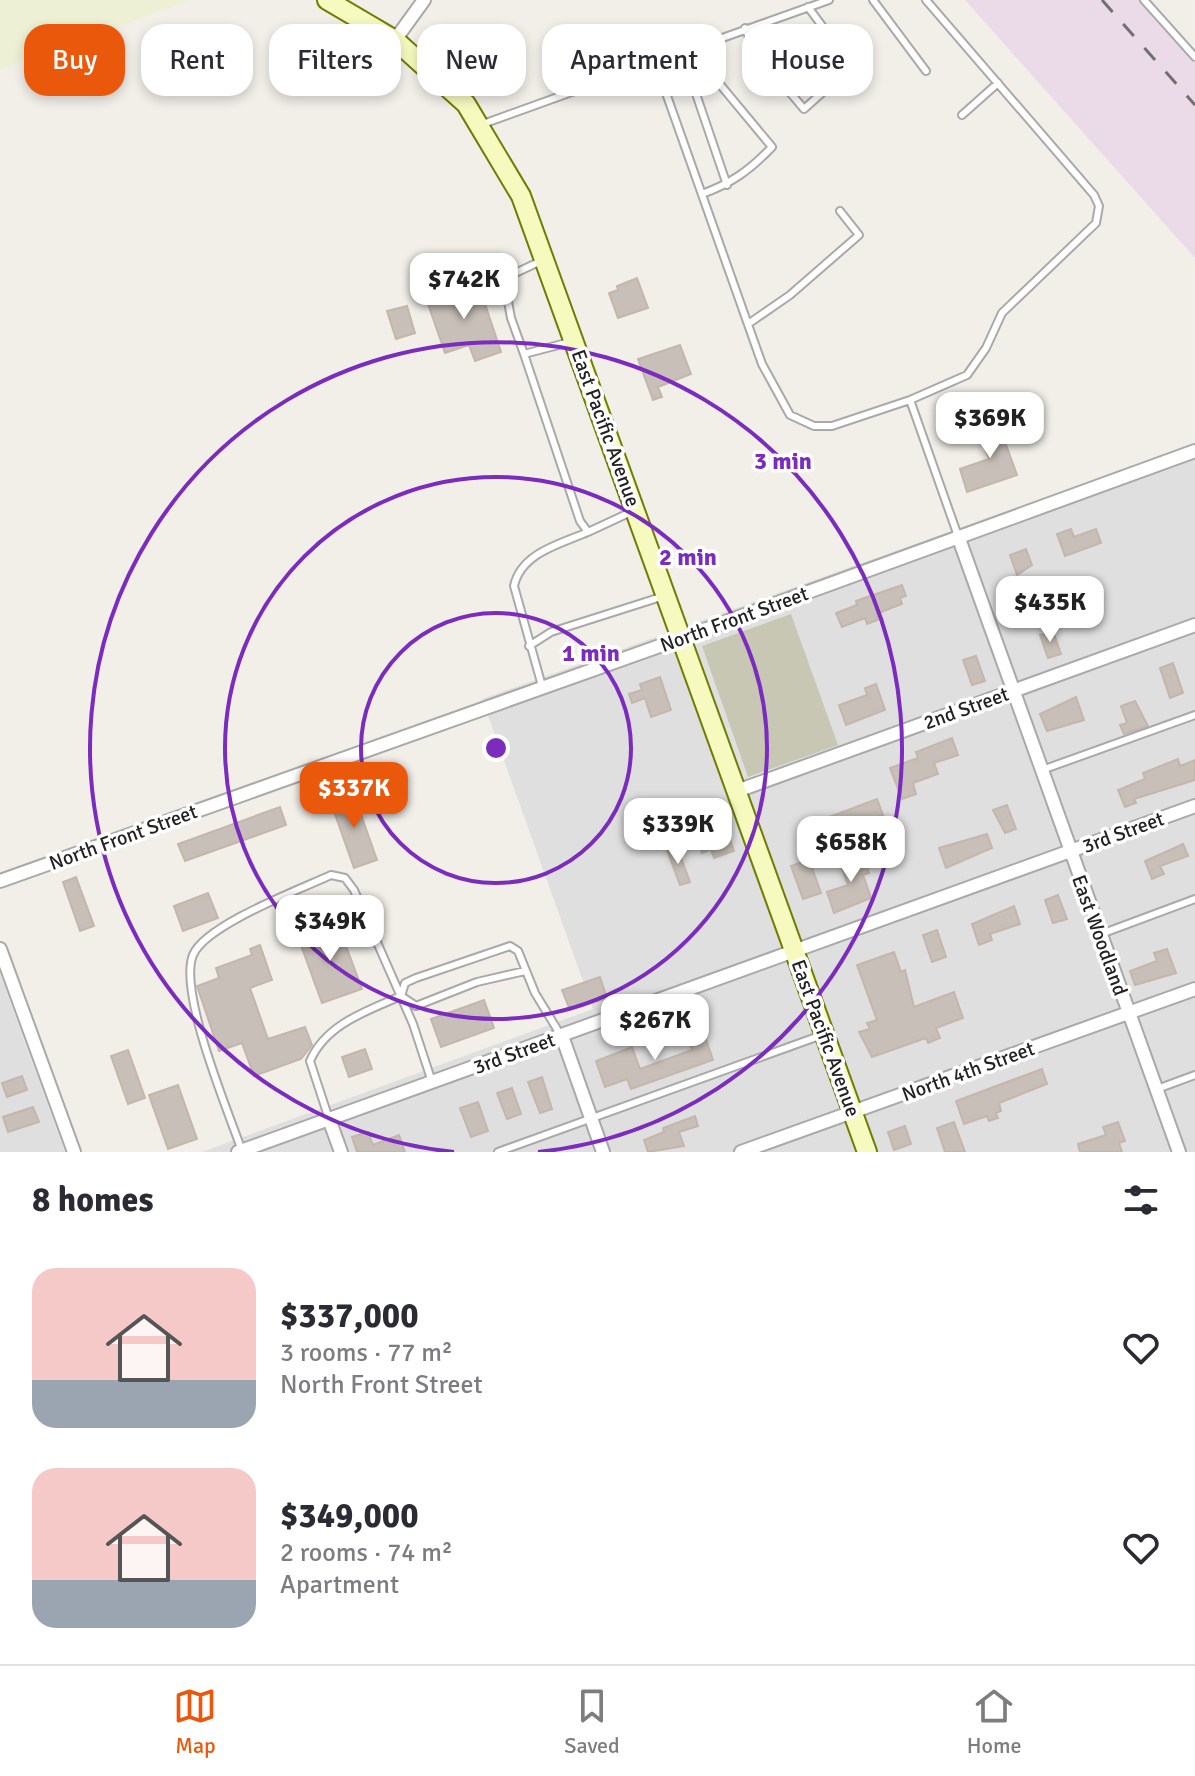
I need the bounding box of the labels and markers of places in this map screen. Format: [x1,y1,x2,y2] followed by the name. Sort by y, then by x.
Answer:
[408,253,520,321] pin: $742K
[934,392,1046,460] pin: $369K
[994,576,1106,644] pin: $435K
[482,734,510,762] centre of rings
[298,762,410,830] pin: $337K
[622,798,734,866] pin: $339K
[795,816,907,884] pin: $658K
[274,895,386,963] pin: $349K
[599,994,711,1062] pin: $267K

